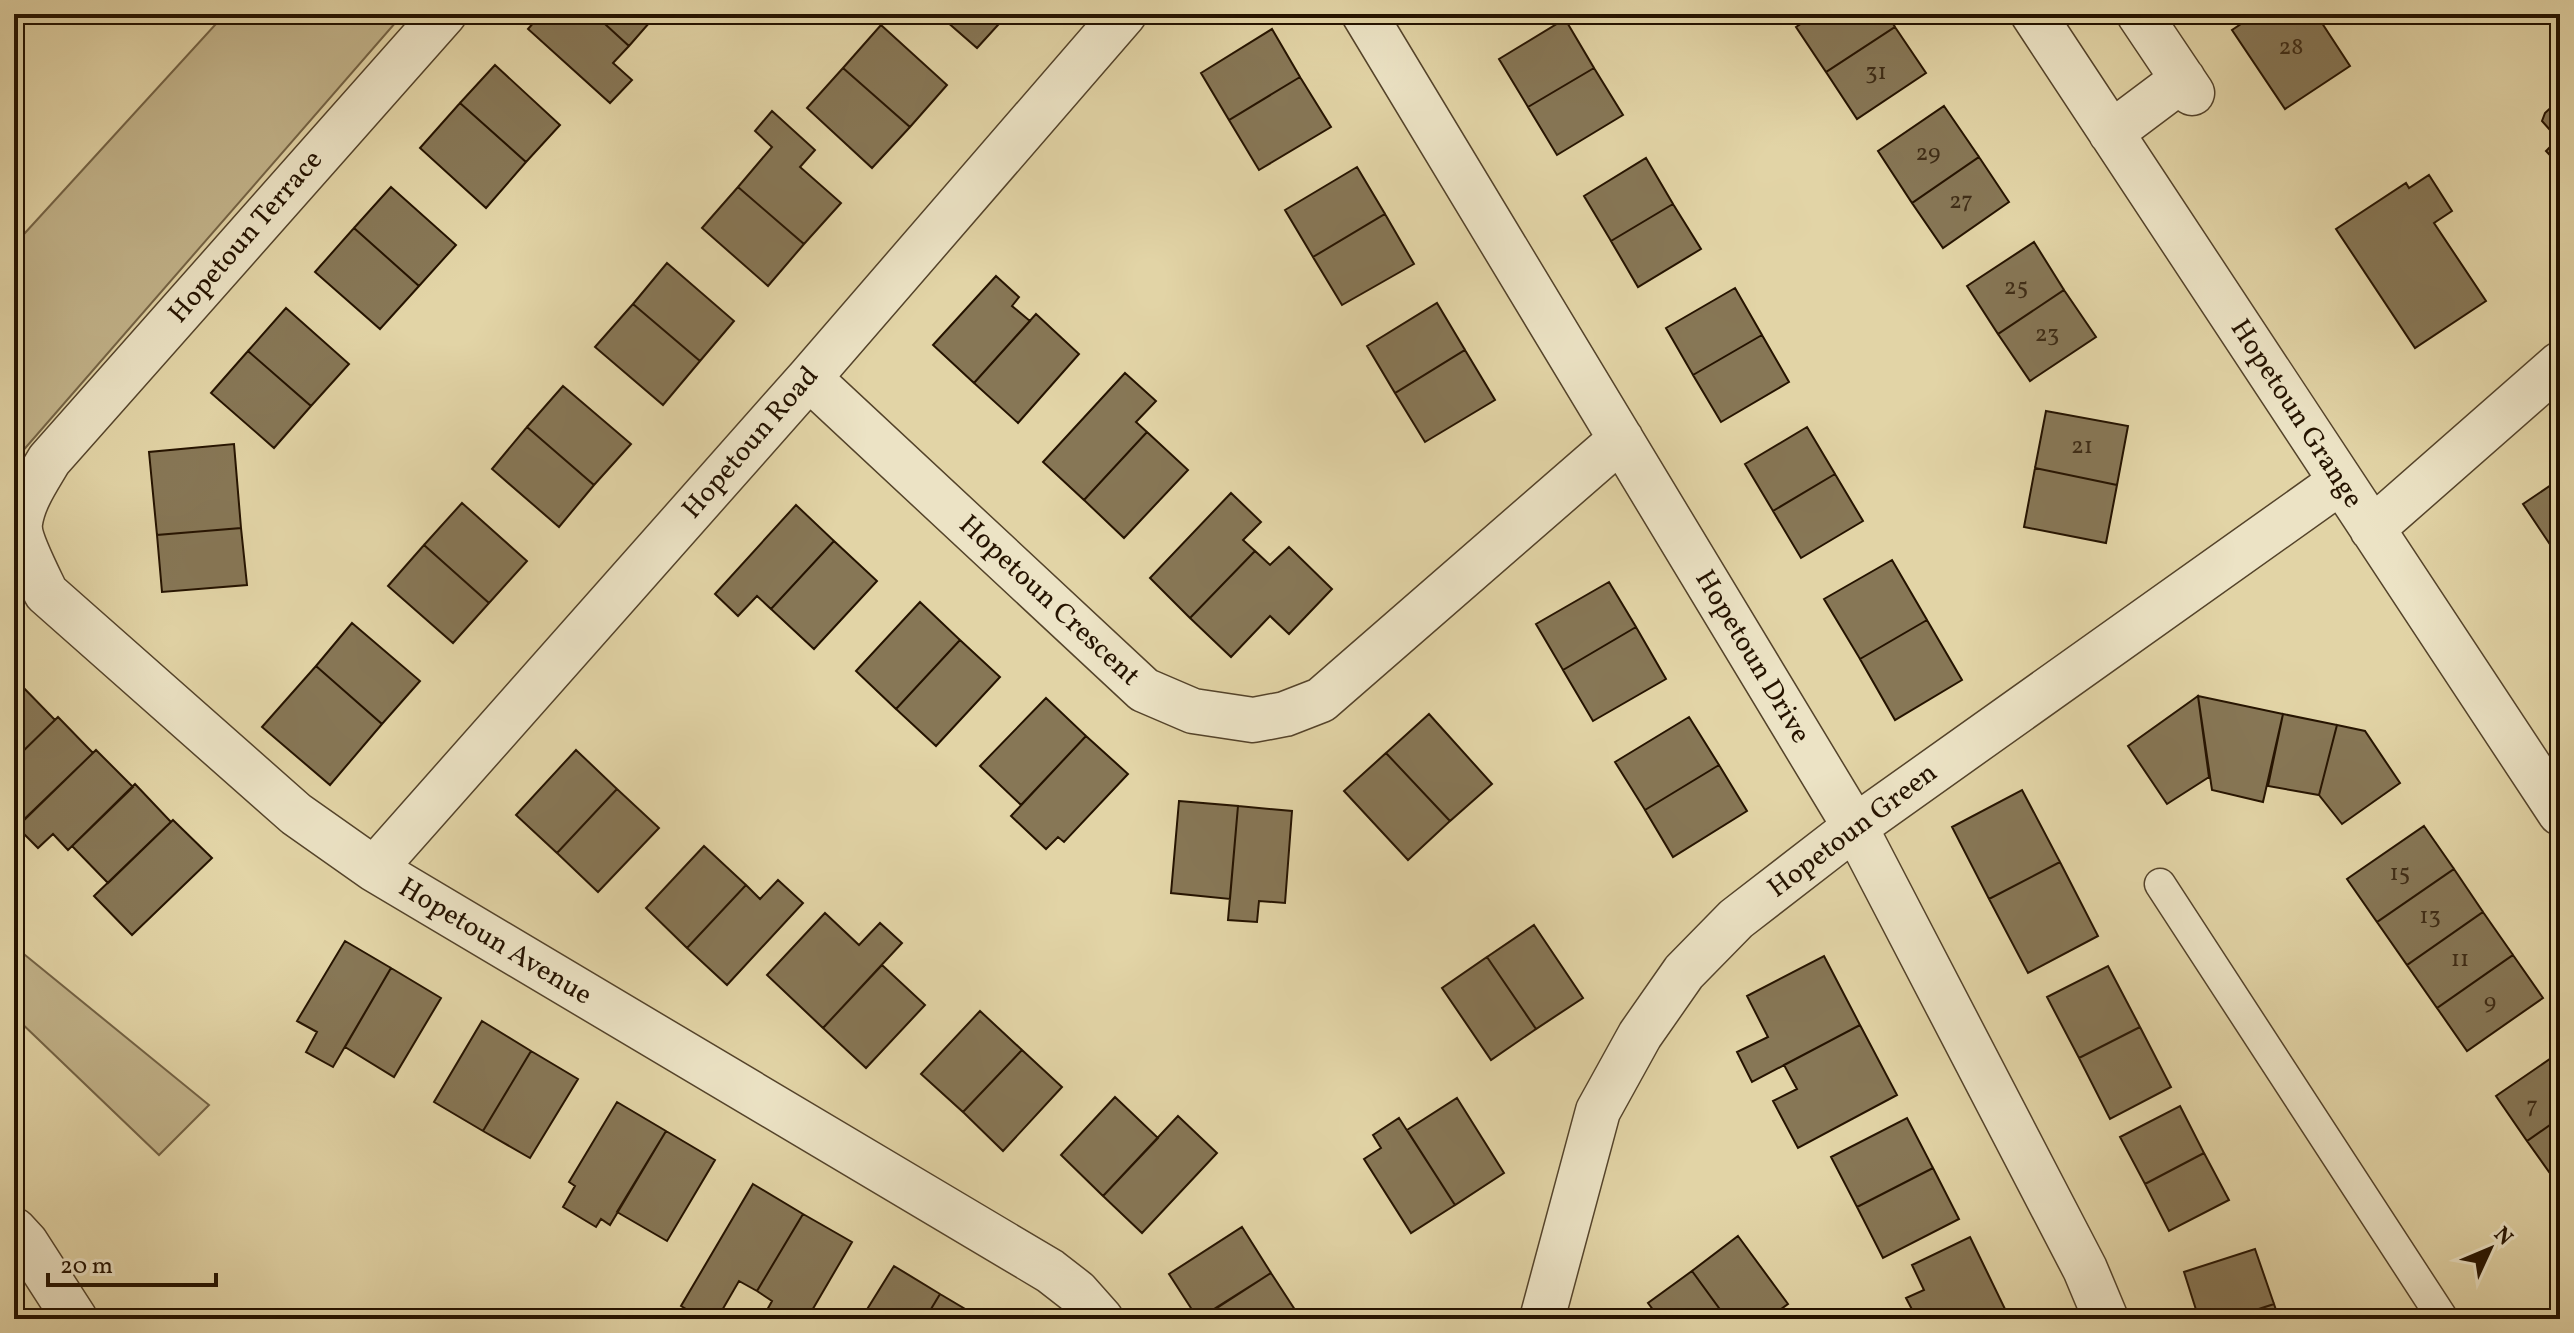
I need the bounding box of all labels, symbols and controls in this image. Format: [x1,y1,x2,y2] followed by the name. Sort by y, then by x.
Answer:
[2278,31,2304,65] house number: 28
[1865,56,1887,90] house number: 31
[1915,137,1941,171] house number: 29
[160,142,332,332] street label: Hopetoun Terrace
[1949,185,1973,219] house number: 27
[2004,271,2028,305] house number: 25
[2220,312,2372,516] street label: Hopetoun Grange
[2035,318,2059,352] house number: 23
[674,358,828,528] street label: Hopetoun Road
[2071,430,2093,464] house number: 21
[950,506,1148,696] street label: Hopetoun Crescent
[1685,563,1819,751] street label: Hopetoun Drive
[1760,754,1946,908] street label: Hopetoun Green
[2390,857,2410,891] house number: 15
[391,869,599,1015] street label: Hopetoun Avenue
[2419,900,2441,934] house number: 13
[2451,943,2469,977] house number: 11
[2484,986,2496,1020] house number: 9
[2526,1090,2538,1124] house number: 7
[2450,1209,2530,1289] north arrow
[2486,1220,2519,1253] text: N
[48,1237,216,1287] scale bar
[60,1250,113,1284] text: 20 m

